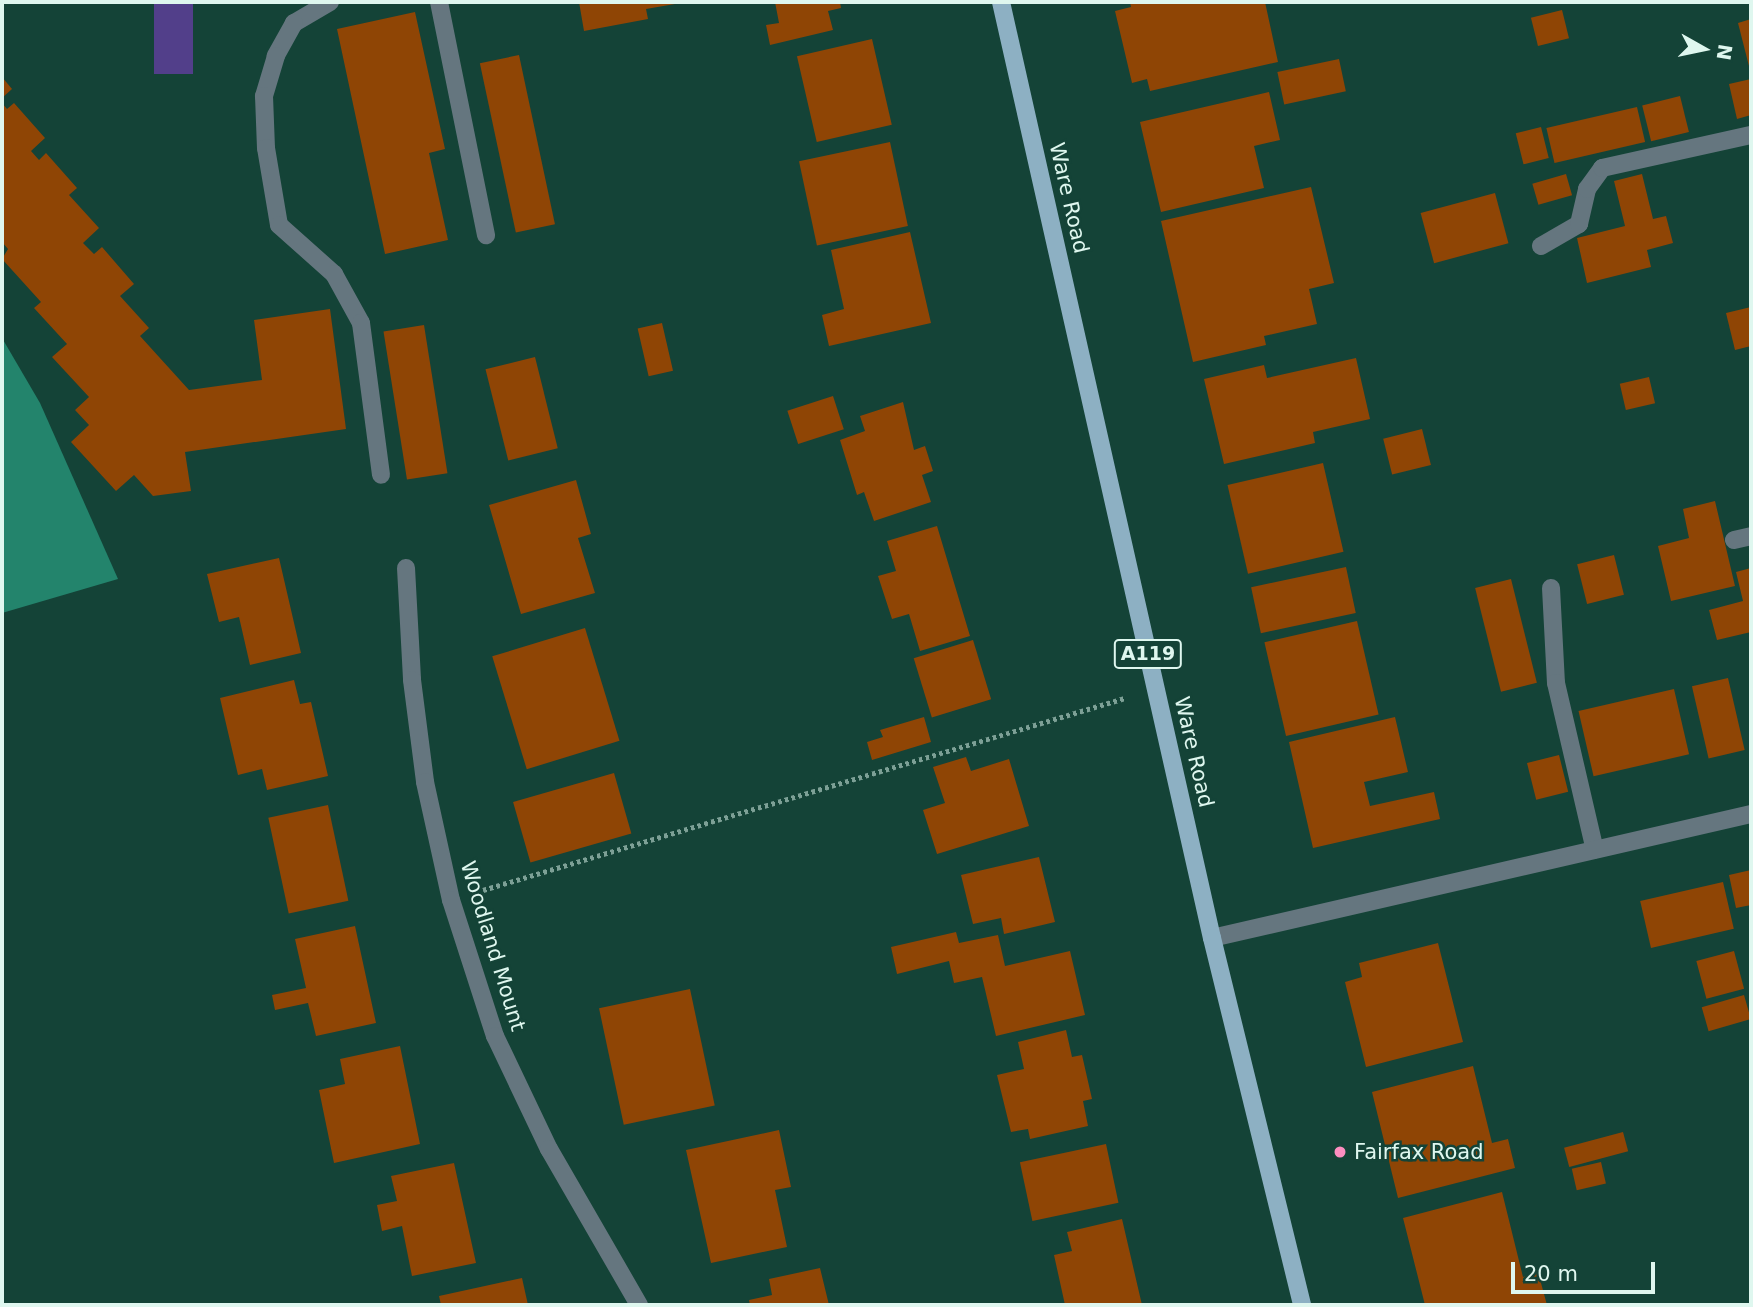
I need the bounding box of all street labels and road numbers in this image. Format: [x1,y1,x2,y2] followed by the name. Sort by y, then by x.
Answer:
[1044,140,1094,256] street label: Ware Road
[1113,638,1183,670] road number: A119
[1169,694,1219,810] street label: Ware Road
[455,858,531,1034] street label: Woodland Mount

